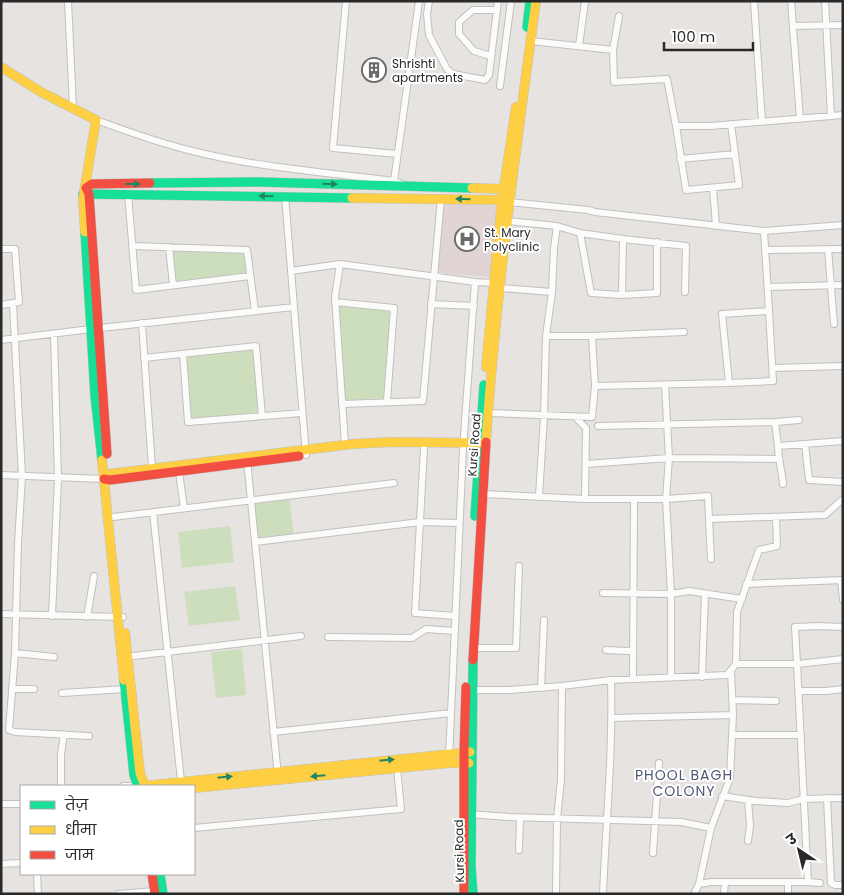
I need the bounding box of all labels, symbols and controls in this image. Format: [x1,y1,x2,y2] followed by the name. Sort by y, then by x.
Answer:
[664,20,753,52] scale bar
[672,26,715,47] text: 100 m
[392,55,463,86] place label: Shrishti apartments
[361,57,387,83] building icon: Shrishti apartments
[125,179,141,187] one-way arrow
[323,181,339,189] one-way arrow
[257,192,273,200] one-way arrow
[455,194,471,202] one-way arrow
[484,224,539,255] place label: St. Mary Polyclinic
[454,226,480,252] hospital icon: St. Mary Polyclinic
[463,413,485,477] street label: Kursi Road
[379,756,395,764] one-way arrow
[635,765,733,801] district label: PHOOL BAGH COLONY
[218,772,234,780] one-way arrow
[310,772,326,780] one-way arrow
[20,785,195,875] legend
[64,794,88,815] text: तेज़
[65,819,97,840] text: धीमा
[450,819,468,883] street label: Kursi Road
[774,825,824,875] north arrow
[782,828,801,850] text: उ
[64,844,95,865] text: जाम

